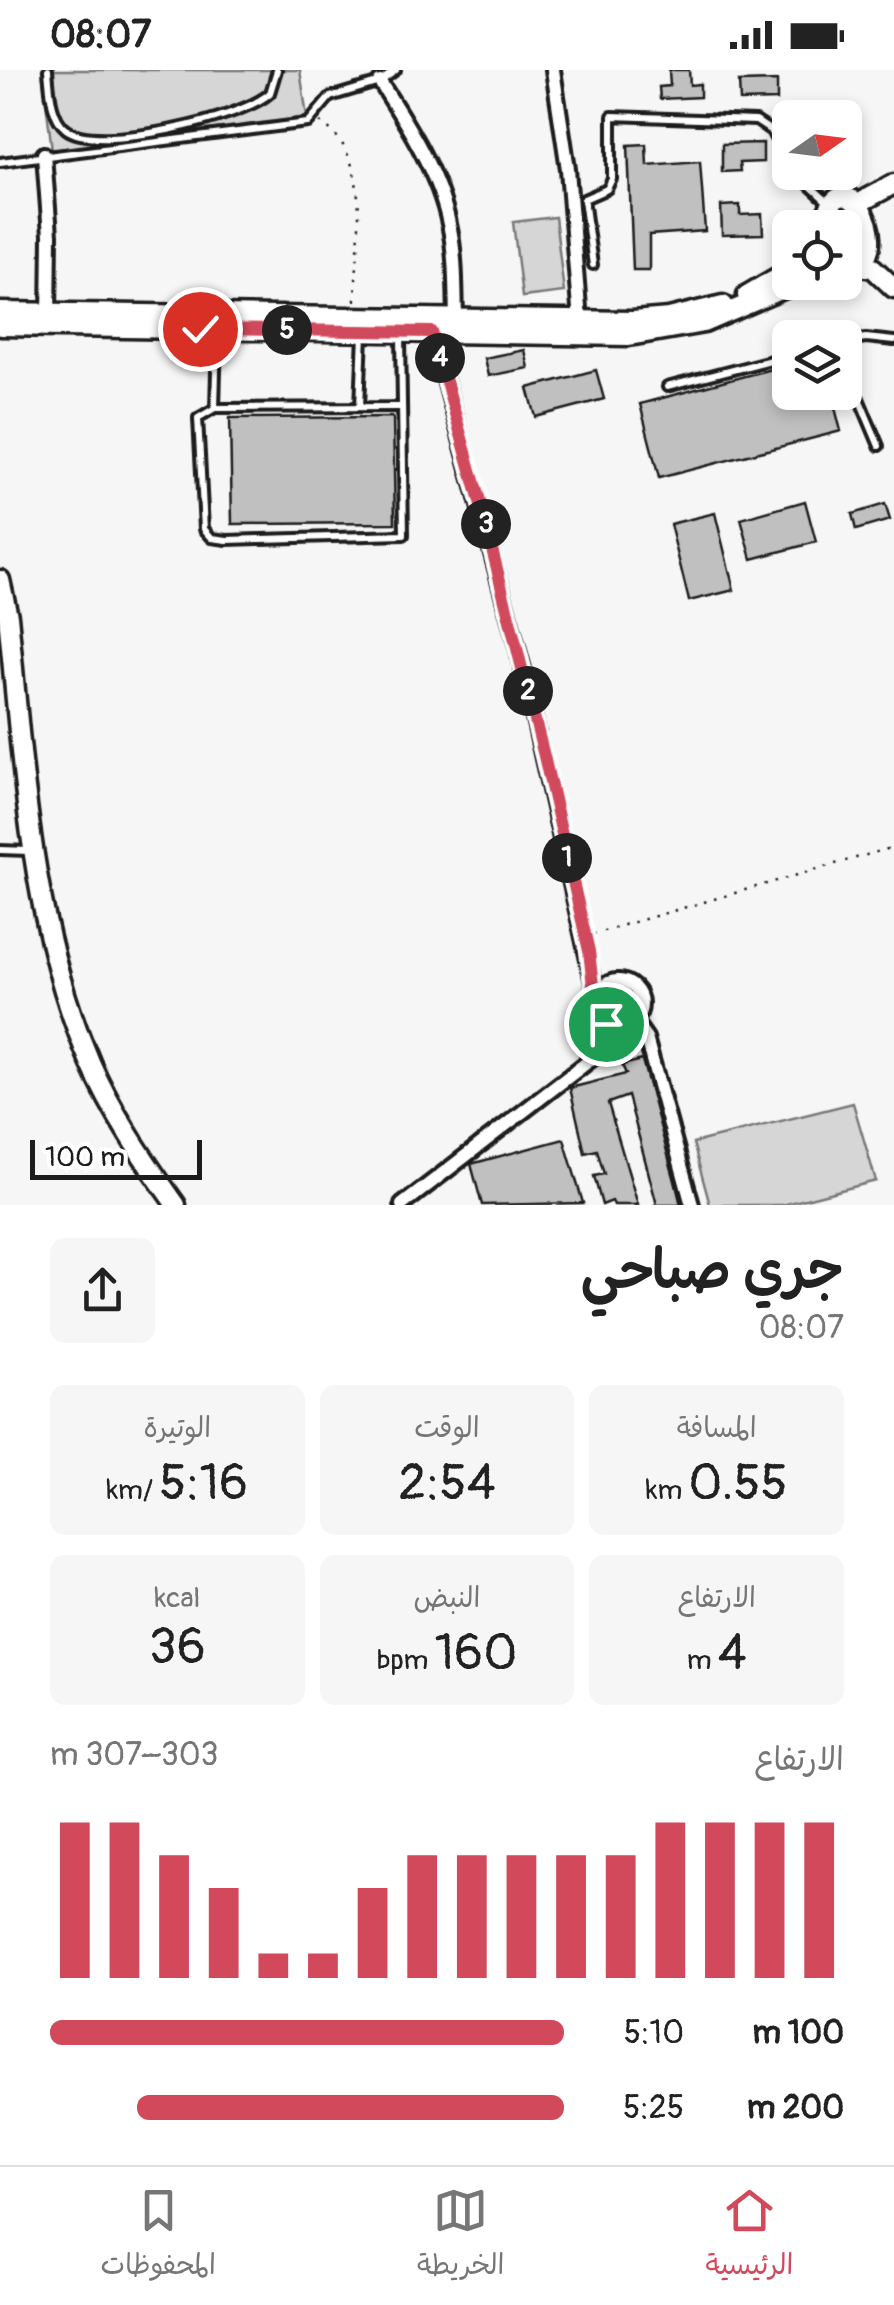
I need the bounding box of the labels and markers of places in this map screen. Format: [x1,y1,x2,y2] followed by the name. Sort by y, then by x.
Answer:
[158,287,243,372] pin
[262,305,312,355] pin: 5
[415,333,465,383] pin: 4
[461,499,511,549] pin: 3
[503,666,553,716] pin: 2
[542,833,592,883] pin: 1
[564,982,649,1067] pin

